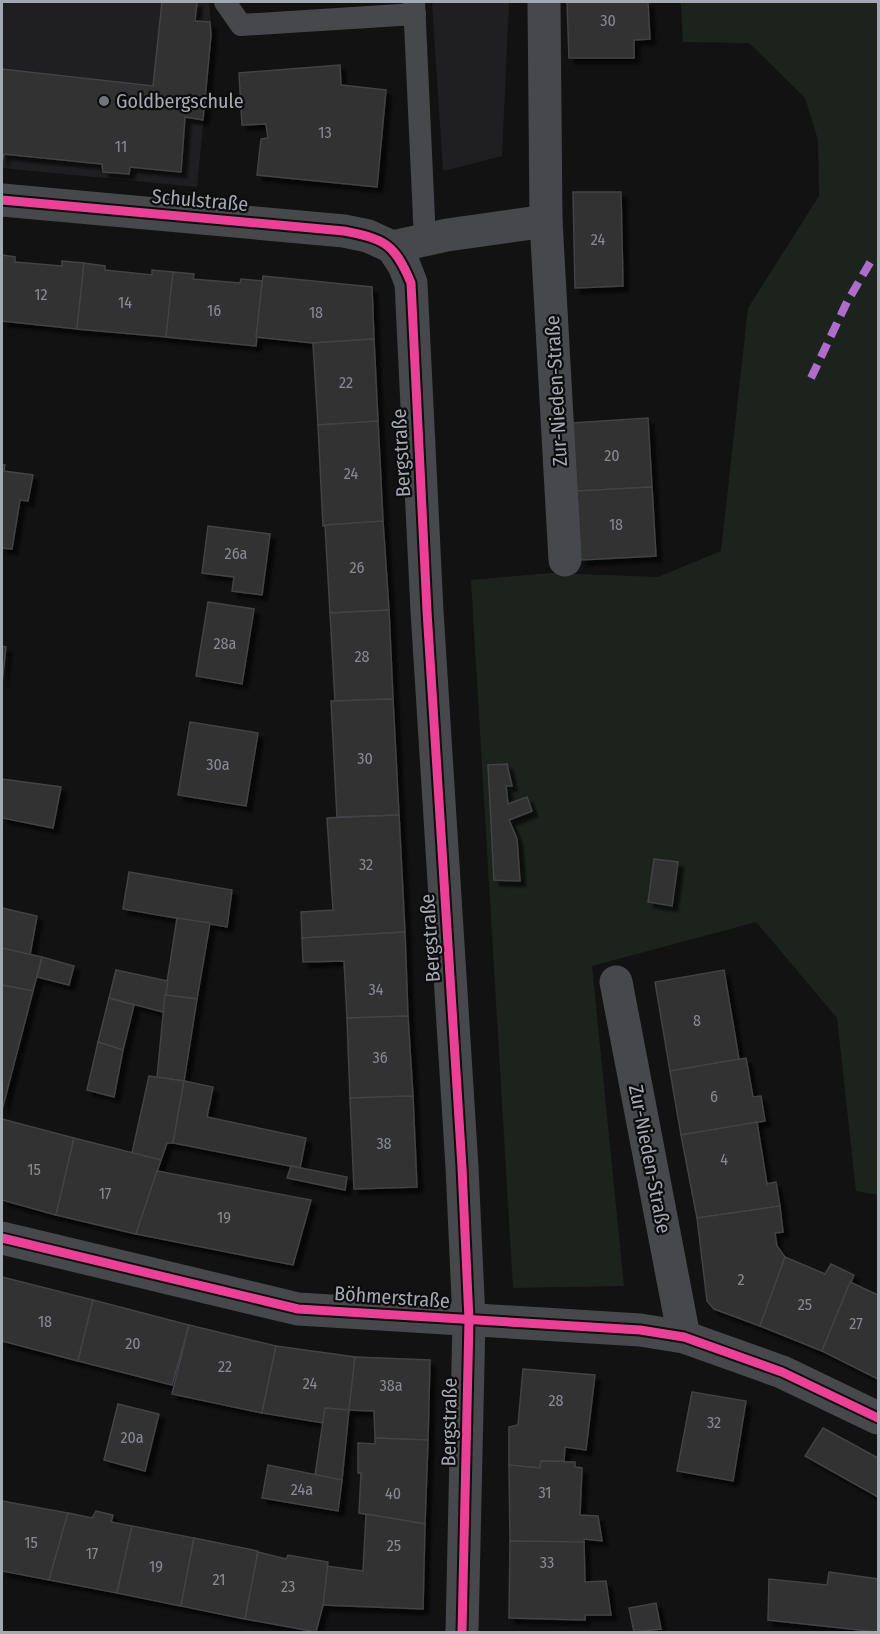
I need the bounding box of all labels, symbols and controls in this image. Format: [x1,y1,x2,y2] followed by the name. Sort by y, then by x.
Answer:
[600,11,616,30] house number: 30
[116,89,244,113] place label: Goldbergschule
[97,94,111,108] marker: Goldbergschule
[318,123,332,142] house number: 13
[115,137,127,156] house number: 11
[151,184,249,216] street label: Schulstraße
[591,230,605,249] house number: 24
[34,285,48,304] house number: 12
[118,293,132,312] house number: 14
[207,301,221,320] house number: 16
[309,303,323,322] house number: 18
[540,315,572,467] street label: Zur-Nieden-Straße
[339,373,353,392] house number: 22
[387,408,415,498] street label: Bergstraße
[604,446,620,465] house number: 20
[344,464,358,483] house number: 24
[609,515,623,534] house number: 18
[225,544,248,563] house number: 26a
[350,558,365,577] house number: 26
[214,634,237,653] house number: 28a
[354,647,370,666] house number: 28
[357,749,373,768] house number: 30
[206,755,230,774] house number: 30a
[359,855,373,874] house number: 32
[415,893,445,983] street label: Bergstraße
[369,980,384,999] house number: 34
[693,1011,701,1030] house number: 8
[372,1048,388,1067] house number: 36
[624,1083,676,1235] street label: Zur-Nieden-Straße
[710,1087,718,1106] house number: 6
[376,1134,392,1153] house number: 38
[720,1150,728,1169] house number: 4
[27,1160,41,1179] house number: 15
[99,1184,112,1203] house number: 17
[217,1208,231,1227] house number: 19
[737,1270,745,1289] house number: 2
[333,1281,451,1313] street label: Böhmerstraße
[798,1295,812,1314] house number: 25
[38,1312,52,1331] house number: 18
[849,1314,863,1333] house number: 27
[125,1334,141,1353] house number: 20
[218,1357,232,1376] house number: 22
[303,1374,317,1393] house number: 24
[379,1376,403,1395] house number: 38a
[436,1377,462,1467] street label: Bergstraße
[548,1391,564,1410] house number: 28
[707,1413,721,1432] house number: 32
[120,1428,144,1447] house number: 20a
[291,1480,313,1499] house number: 24a
[538,1483,552,1502] house number: 31
[385,1484,401,1503] house number: 40
[24,1533,38,1552] house number: 15
[387,1536,401,1555] house number: 25
[86,1544,99,1563] house number: 17
[540,1553,554,1572] house number: 33
[149,1557,163,1576] house number: 19
[213,1570,225,1589] house number: 21
[281,1577,295,1596] house number: 23

